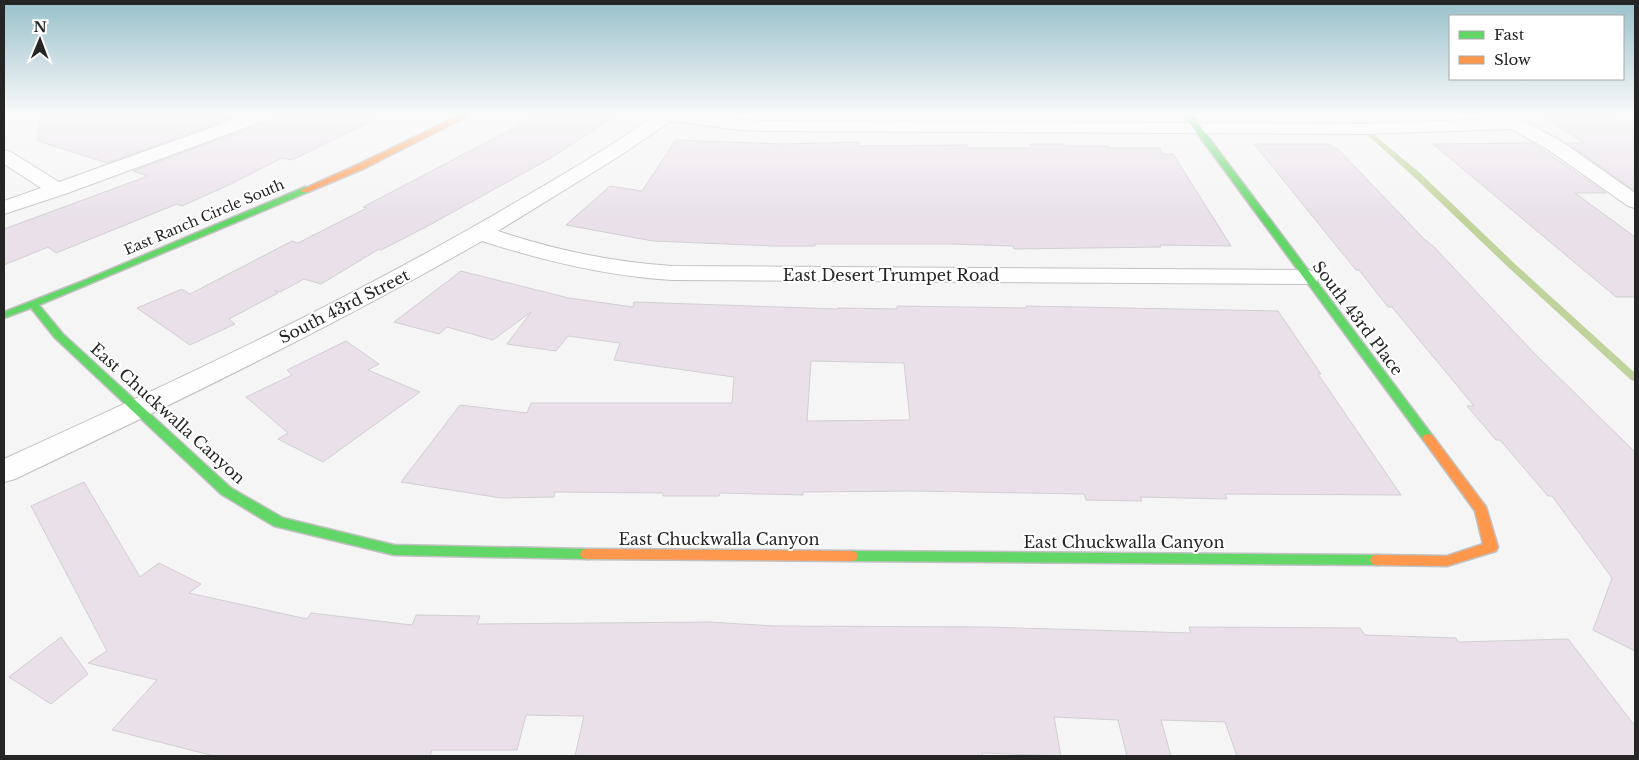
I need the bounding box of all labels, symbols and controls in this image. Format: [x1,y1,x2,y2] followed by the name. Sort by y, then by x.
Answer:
[15,15,65,65] north arrow
[1449,15,1624,80] legend
[33,18,47,36] text: N
[1494,25,1525,44] text: Fast
[1494,50,1531,69] text: Slow
[121,175,287,259] street label: East Ranch Circle South
[1308,257,1408,379] street label: South 43rd Place
[276,265,412,347] street label: South 43rd Street
[783,265,999,285] street label: East Desert Trumpet Road
[87,338,249,488] street label: East Chuckwalla Canyon
[618,529,820,549] street label: East Chuckwalla Canyon
[1023,532,1225,552] street label: East Chuckwalla Canyon

